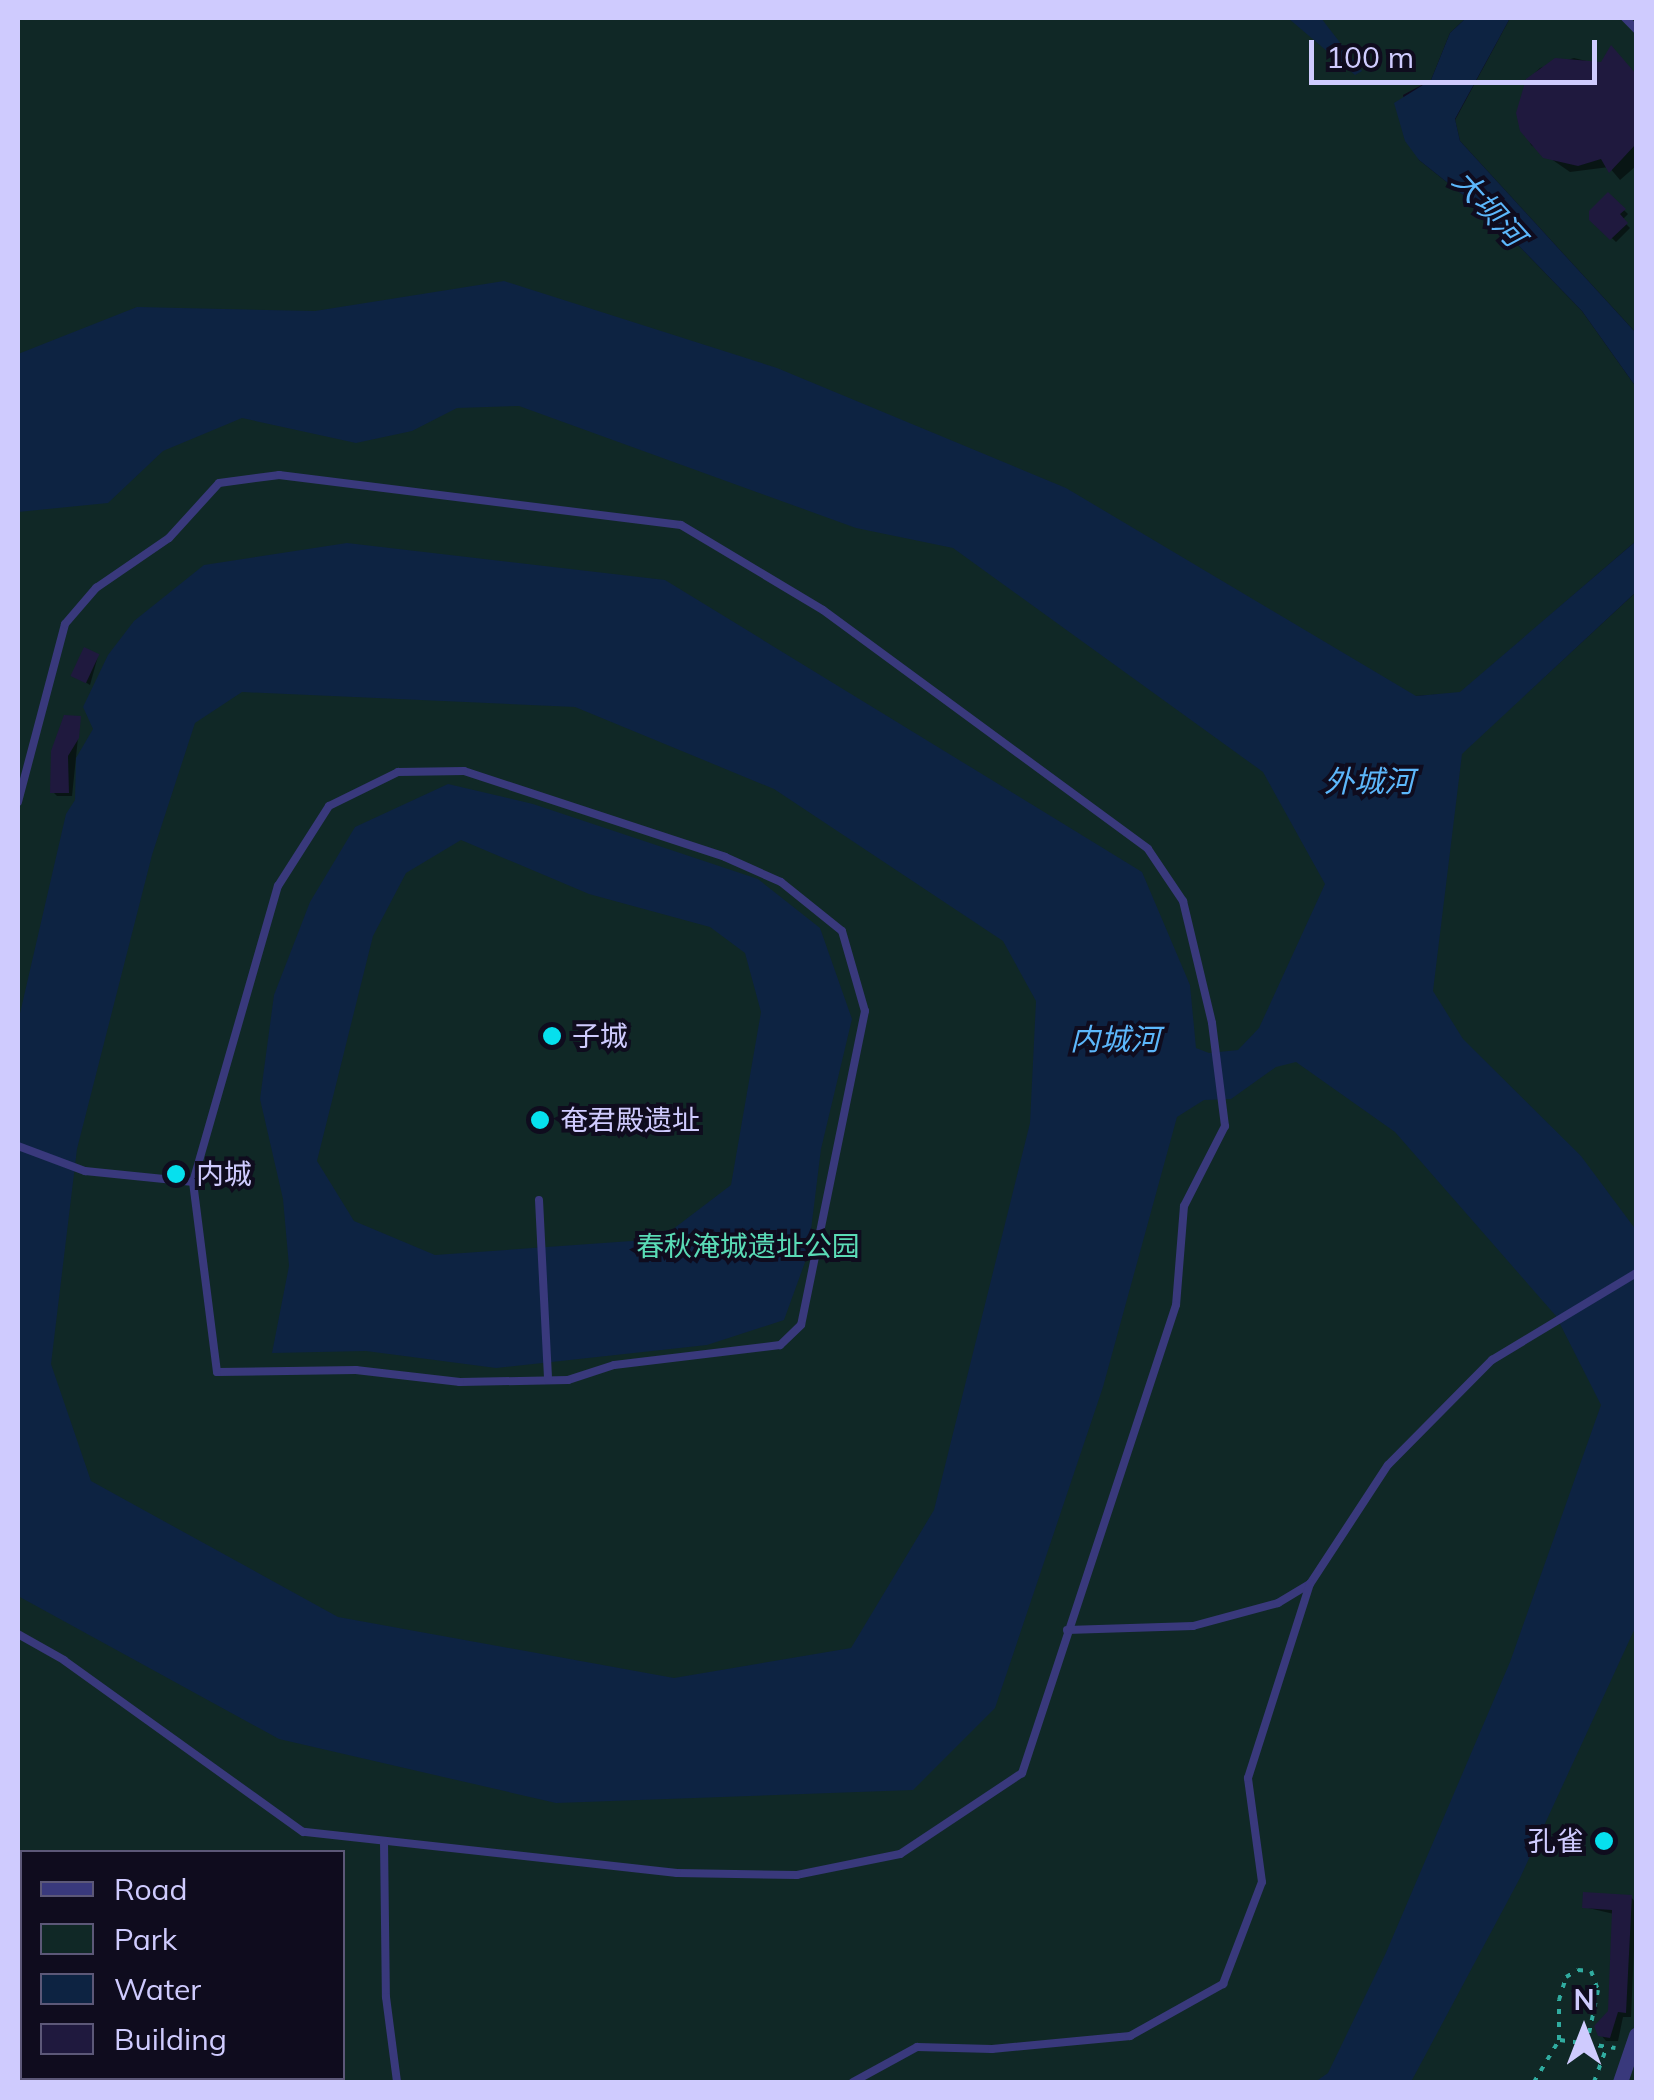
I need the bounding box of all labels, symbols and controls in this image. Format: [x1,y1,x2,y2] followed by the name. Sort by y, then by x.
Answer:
[1314,20,1602,82] scale bar
[1326,38,1414,76] text: 100 m
[1446,163,1532,253] water label: 大坝河
[1324,763,1414,799] water label: 外城河
[572,1019,628,1053] place label: 子城
[1070,1021,1160,1057] water label: 内城河
[541,1025,563,1047] marker: 子城
[560,1103,700,1137] place label: 奄君殿遗址
[529,1109,551,1131] marker: 奄君殿遗址
[196,1157,252,1191] place label: 内城
[165,1163,187,1185] marker: 内城
[636,1229,860,1263] park label: 春秋淹城遗址公园
[1528,1824,1584,1858] place label: 孔雀
[1593,1830,1615,1852] marker: 孔雀
[20,1850,345,2080] legend
[114,1870,188,1908] text: Road
[114,1920,177,1958] text: Park
[114,1970,201,2008] text: Water
[1534,1980,1634,2080] north arrow
[1573,1982,1595,2017] text: N
[114,2020,227,2058] text: Building

